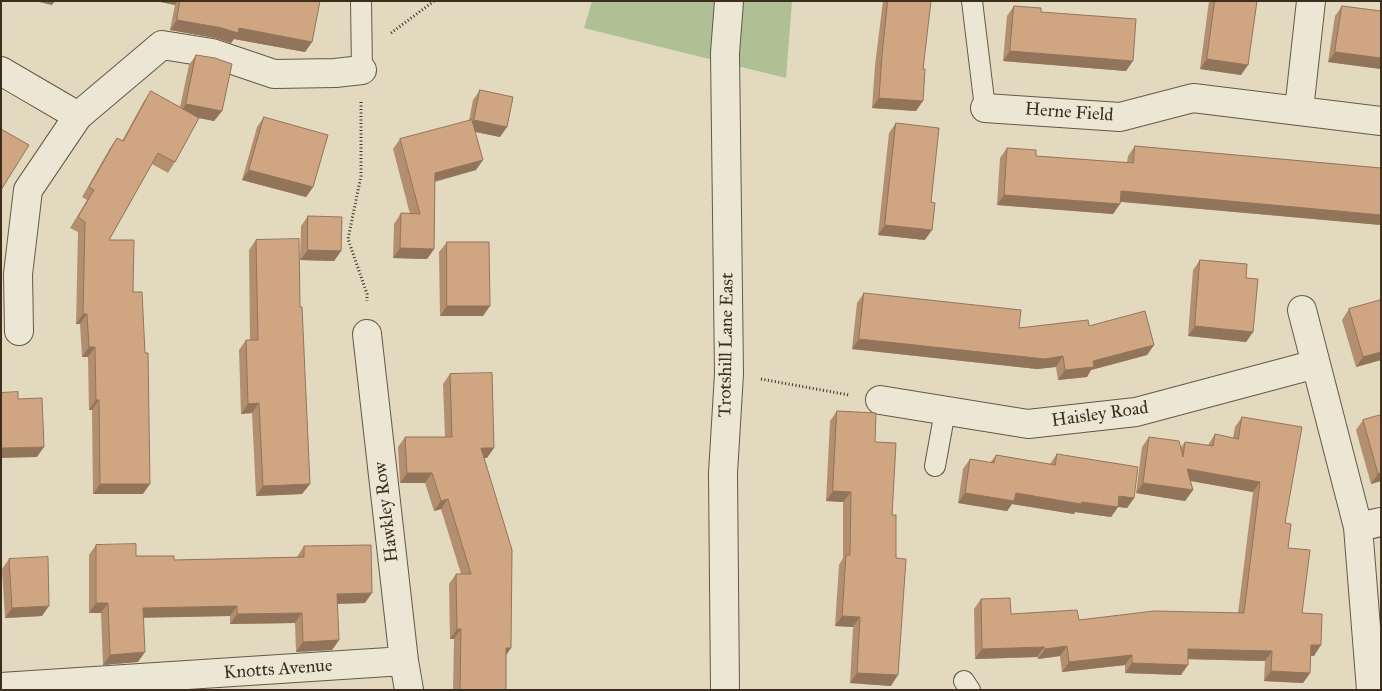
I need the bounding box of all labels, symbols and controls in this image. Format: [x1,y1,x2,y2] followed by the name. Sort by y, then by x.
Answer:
[1024,99,1114,127] street label: Herne Field
[715,272,739,418] street label: Trotshill Lane East
[1050,398,1150,432] street label: Haisley Road
[370,461,404,563] street label: Hawkley Row
[223,655,333,685] street label: Knotts Avenue

